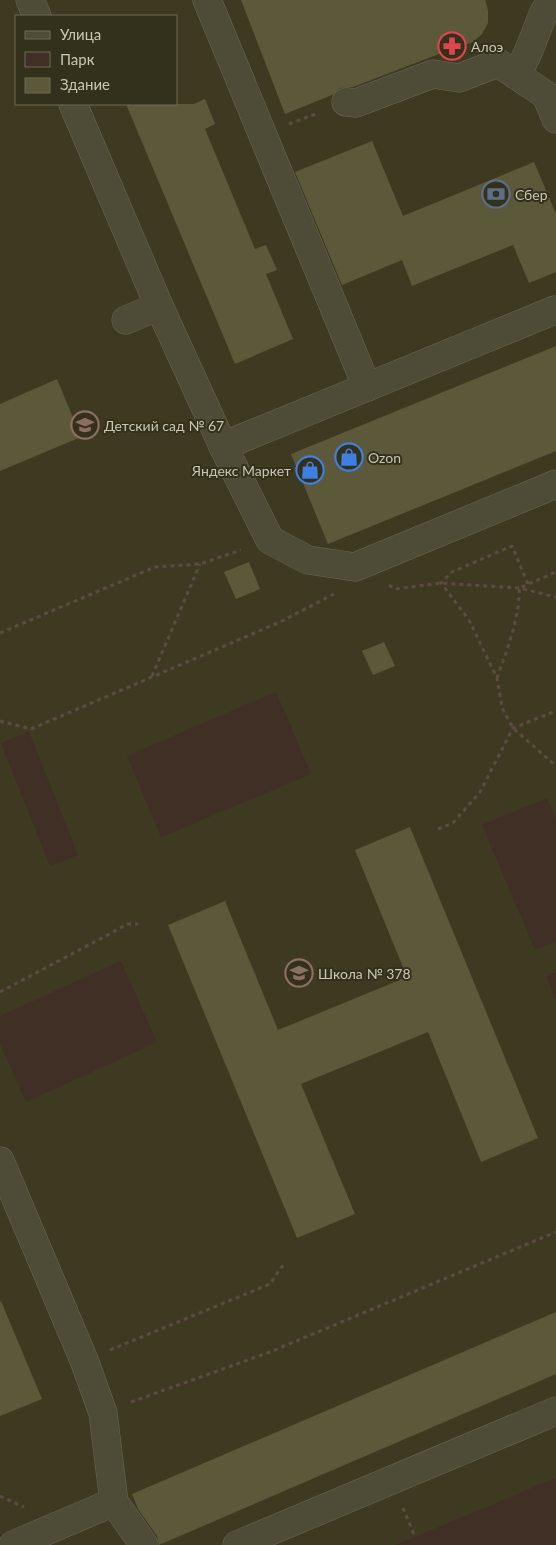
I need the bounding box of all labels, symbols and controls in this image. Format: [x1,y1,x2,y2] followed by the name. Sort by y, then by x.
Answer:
[15,15,178,105] legend
[60,25,101,43] text: Улица
[437,31,467,61] pharmacy icon: Алоэ
[471,38,504,55] place label: Алоэ
[60,50,95,68] text: Парк
[60,75,110,93] text: Здание
[481,179,511,209] bank icon: Сбер
[515,186,548,203] place label: Сбер
[70,410,100,440] school or university icon: Детский сад № 67
[104,417,224,434] place label: Детский сад № 67
[334,442,364,472] shop icon: Ozon
[368,449,401,466] place label: Ozon
[295,455,325,485] shop icon: Яндекс Маркет
[191,462,291,479] place label: Яндекс Маркет
[284,958,314,988] school or university icon: Школа № 378
[318,965,411,982] place label: Школа № 378

